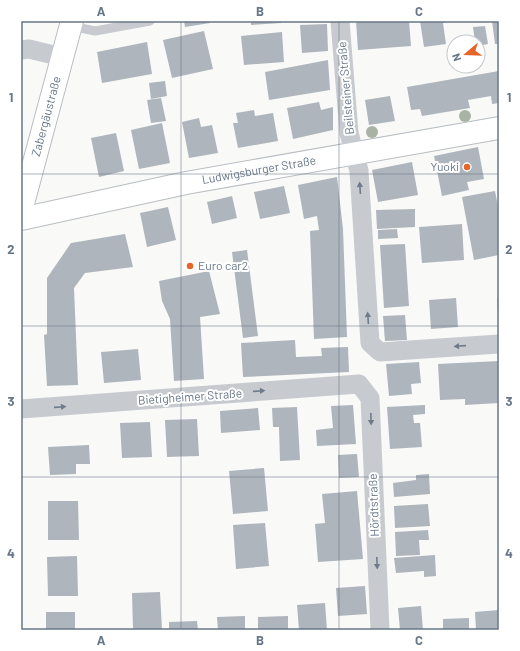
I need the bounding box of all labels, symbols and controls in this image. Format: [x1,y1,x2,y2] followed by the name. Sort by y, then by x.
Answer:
[97,3,106,19] text: A
[256,3,264,19] text: B
[415,3,423,19] text: C
[446,34,486,74] north arrow
[334,41,356,135] street label: Beilsteiner Straße
[449,52,463,63] text: N
[28,74,63,158] street label: Zabergäustraße
[9,89,13,105] text: 1
[507,89,511,105] text: 1
[201,152,317,186] street label: Ludwigsburger Straße
[430,159,459,173] place label: Yuoki
[462,162,472,172] marker: Yuoki
[357,182,364,194] one-way arrow
[7,241,15,257] text: 2
[505,241,513,257] text: 2
[198,258,248,272] place label: Euro car2
[185,261,195,271] marker: Euro car2
[365,312,372,324] one-way arrow
[454,343,466,350] one-way arrow
[137,385,243,407] street label: Bietigheimer Straße
[253,388,265,395] one-way arrow
[7,393,15,409] text: 3
[505,393,513,409] text: 3
[54,403,66,410] one-way arrow
[367,413,374,425] one-way arrow
[365,473,381,537] street label: Hördtstraße
[7,545,15,561] text: 4
[505,545,513,561] text: 4
[374,557,380,570] one-way arrow
[97,632,106,648] text: A
[256,632,264,648] text: B
[415,632,423,648] text: C

